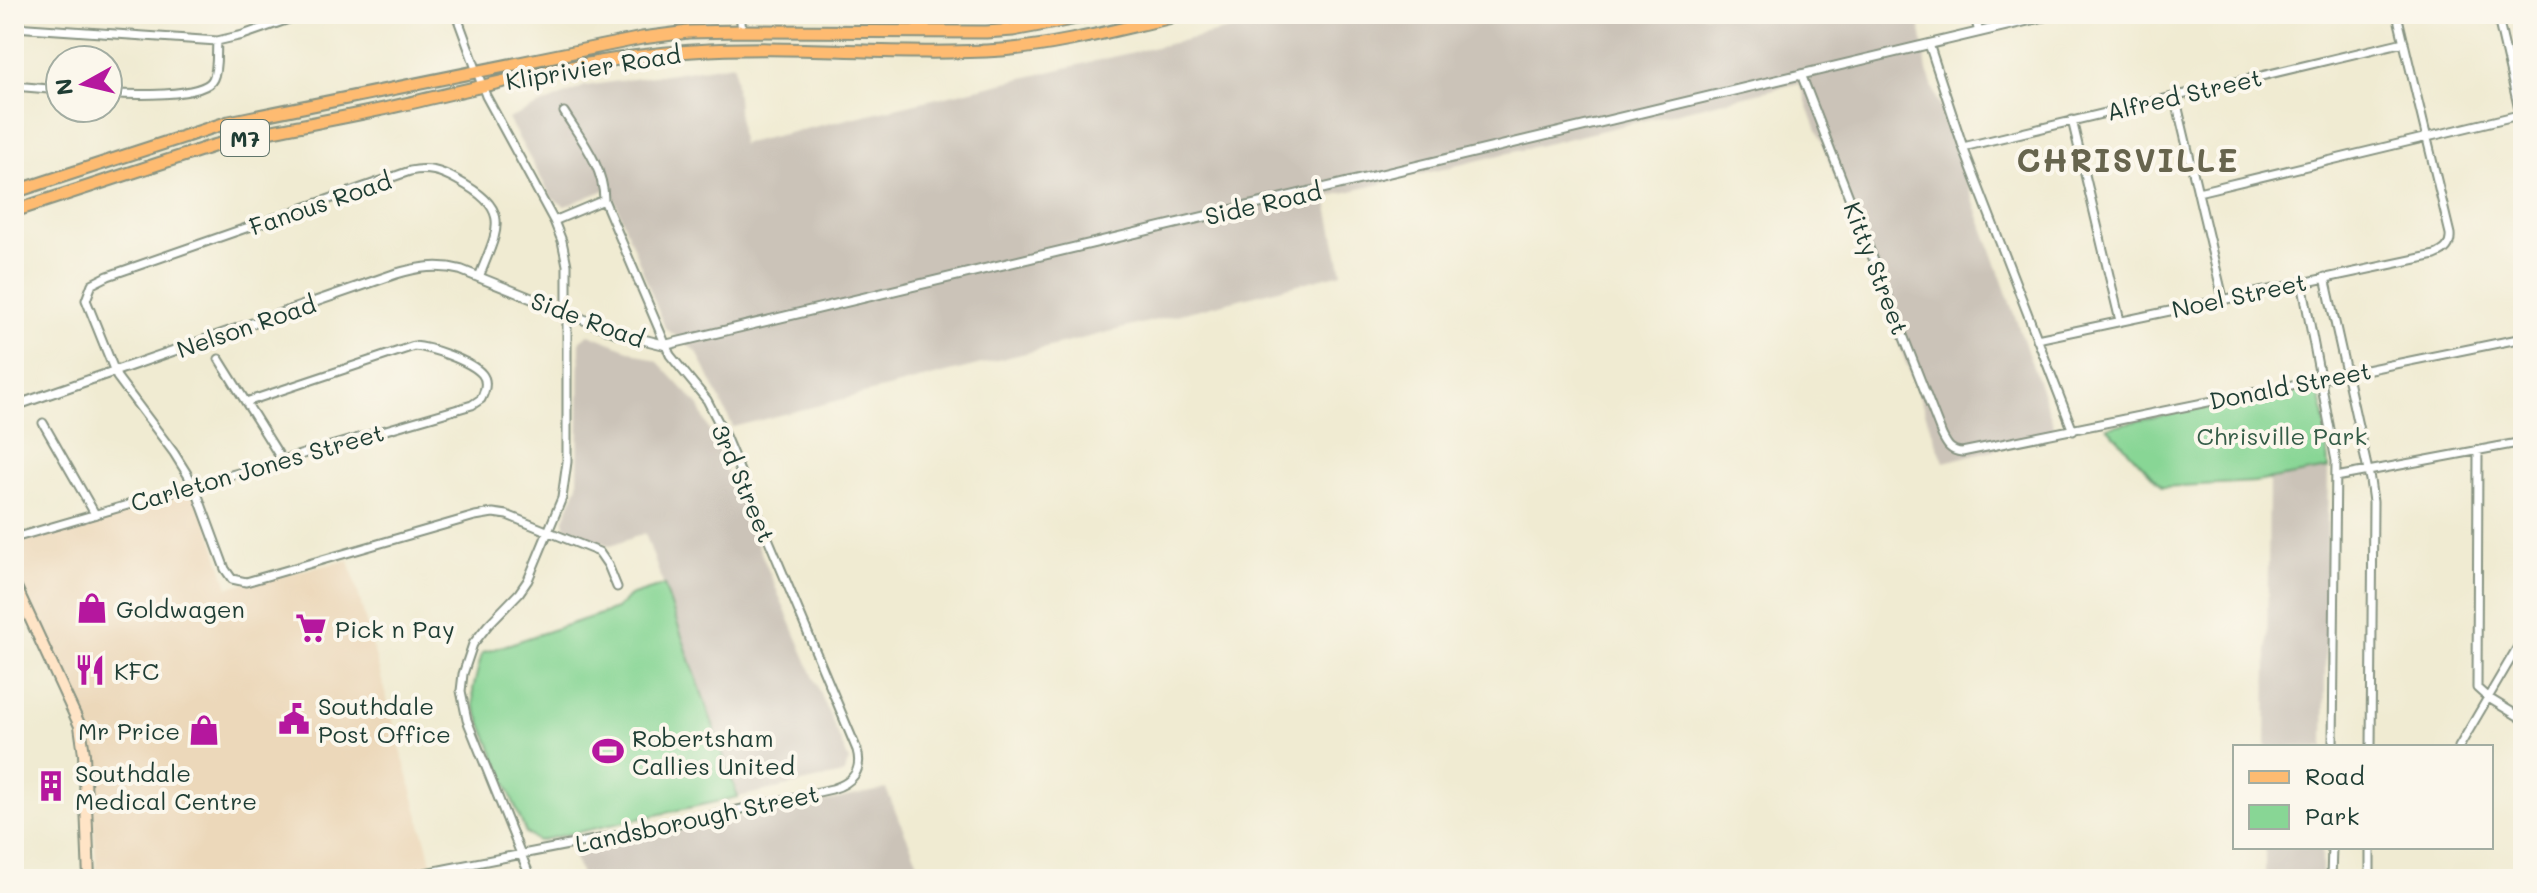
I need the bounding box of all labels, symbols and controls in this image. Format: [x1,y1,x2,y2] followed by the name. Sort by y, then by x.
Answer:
[503,38,683,96] street label: Kliprivier Road
[44,44,124,124] north arrow
[2103,61,2265,127] street label: Alfred Street
[48,77,79,97] text: N
[221,120,269,156] road number: M7
[2016,138,2240,180] district label: CHRISVILLE
[245,164,395,242] street label: Fanous Road
[1202,175,1324,231] street label: Side Road
[1838,197,1916,339] street label: Kitty Street
[2169,266,2309,324] street label: Noel Street
[527,284,649,354] street label: Side Road
[172,288,320,364] street label: Nelson Road
[2206,354,2374,416] street label: Donald Street
[127,416,387,518] street label: Carleton Jones Street
[705,419,783,547] street label: 3rd Street
[2197,420,2367,451] park label: Chrisville Park
[75,591,109,625] shop icon: Goldwagen
[116,593,245,624] place label: Goldwagen
[294,611,328,645] supermarket icon: Pick n Pay
[335,613,455,644] place label: Pick n Pay
[73,653,107,687] restaurant icon: KFC
[114,655,159,686] place label: KFC
[318,690,451,749] place label: Southdale Post Office
[277,702,311,736] public building icon: Southdale Post Office
[187,713,221,747] shop icon: Mr Price
[78,715,180,746] place label: Mr Price
[632,722,795,781] place label: Robertsham Callies United
[591,734,625,768] sports icon: Robertsham Callies United
[2233,745,2493,849] legend
[75,757,257,816] place label: Southdale Medical Centre
[2305,760,2365,791] text: Road
[34,769,68,803] building icon: Southdale Medical Centre
[572,777,822,859] street label: Landsborough Street
[2305,800,2359,831] text: Park

